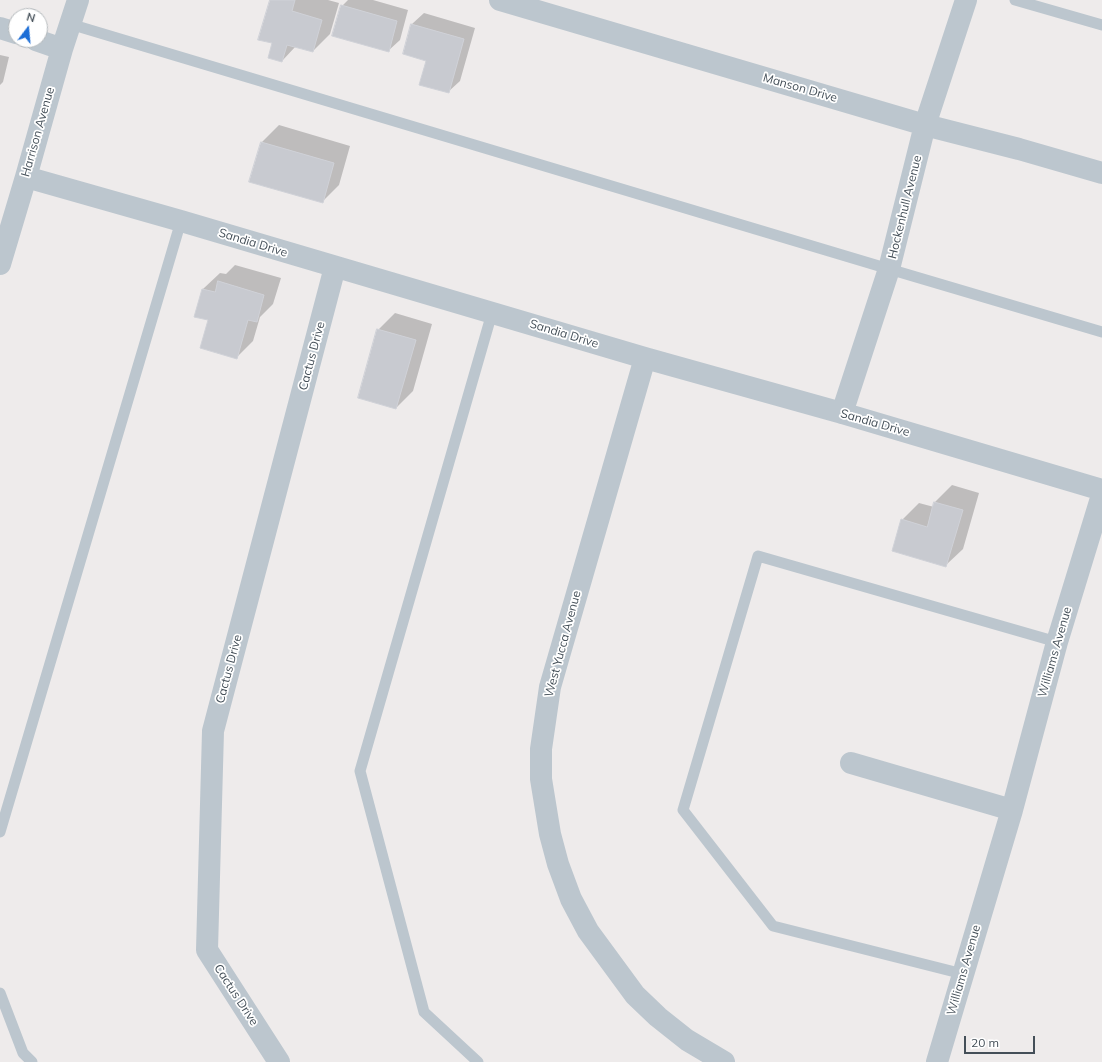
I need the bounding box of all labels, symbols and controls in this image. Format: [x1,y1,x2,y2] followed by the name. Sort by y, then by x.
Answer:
[8,8,48,48] north arrow
[25,10,37,25] text: N
[761,71,839,105] street label: Manson Drive
[18,85,58,179] street label: Harrison Avenue
[885,154,925,260] street label: Hockenhull Avenue
[217,226,289,260] street label: Sandia Drive
[528,317,600,351] street label: Sandia Drive
[296,320,328,392] street label: Cactus Drive
[839,406,911,440] street label: Sandia Drive
[542,589,584,699] street label: West Yucca Avenue
[1035,605,1075,699] street label: Williams Avenue
[213,633,245,705] street label: Cactus Drive
[944,923,984,1017] street label: Williams Avenue
[211,962,261,1028] street label: Cactus Drive
[966,1028,1037,1054] scale bar
[971,1035,999,1050] text: 20 m

